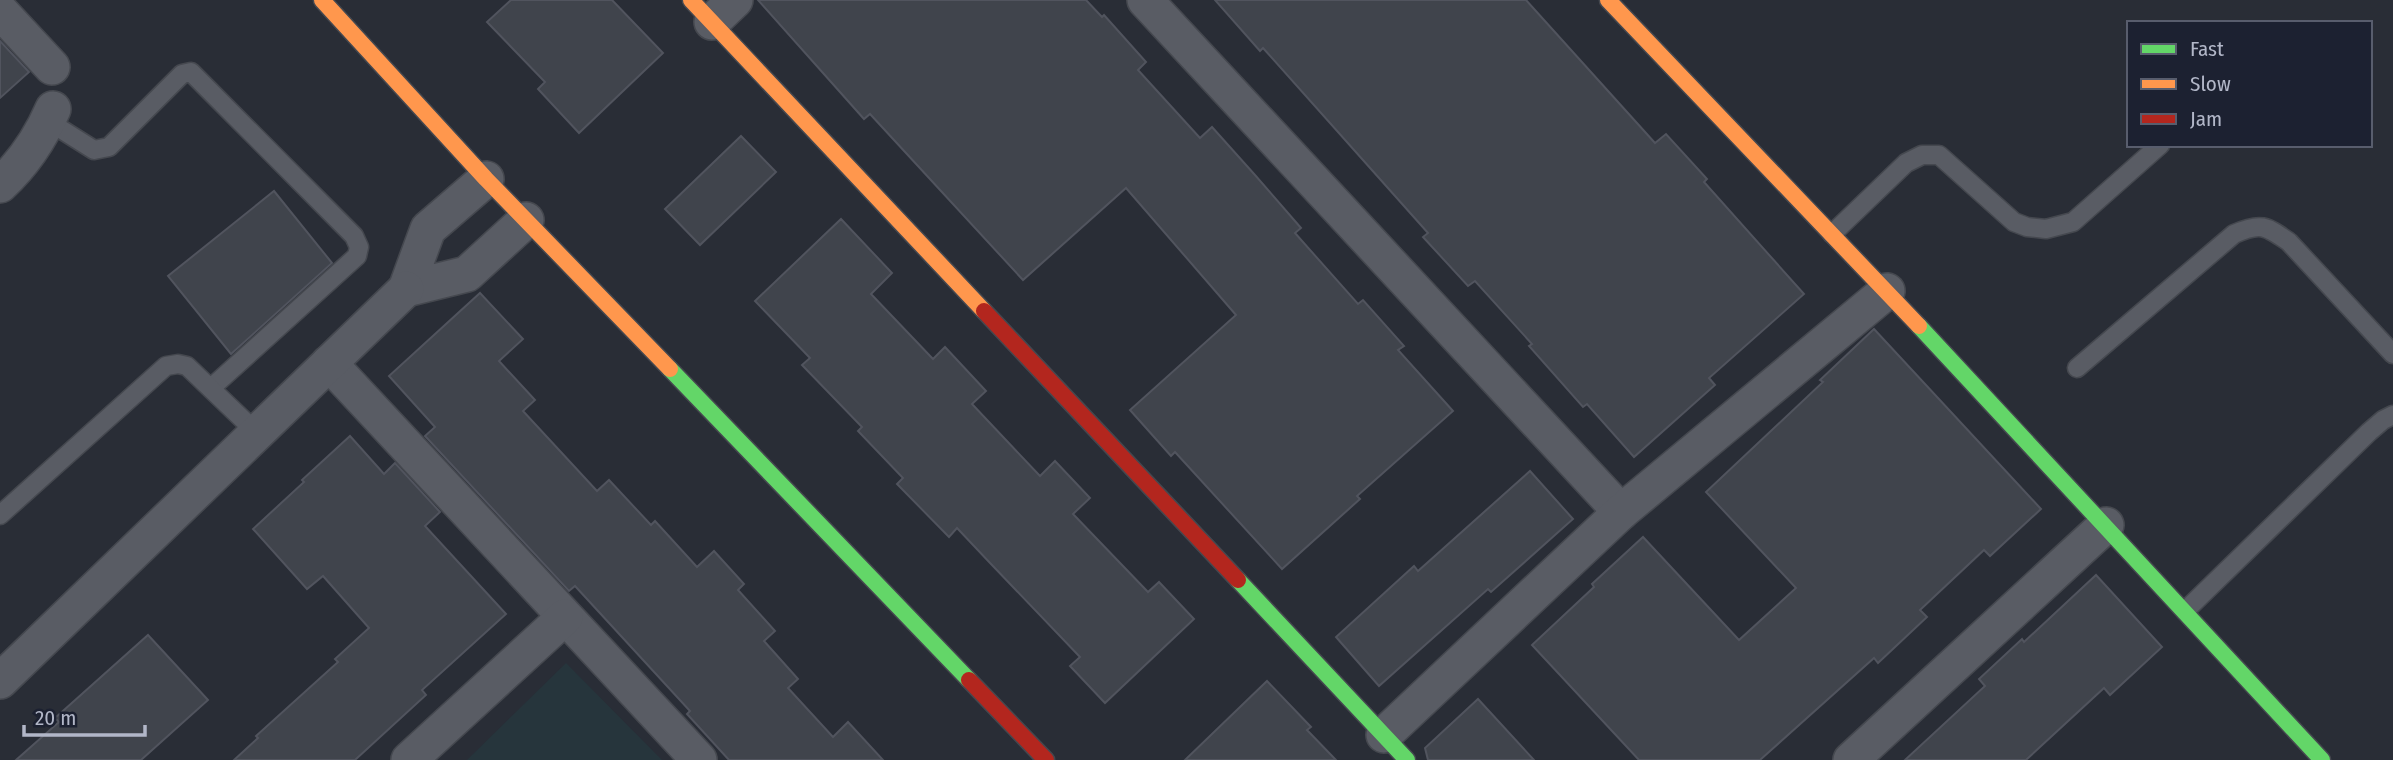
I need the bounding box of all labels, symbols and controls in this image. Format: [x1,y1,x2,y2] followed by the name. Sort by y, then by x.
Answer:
[2127,21,2372,147] legend
[2190,36,2224,62] text: Fast
[2190,71,2231,97] text: Slow
[2190,106,2222,132] text: Jam
[24,694,145,738] scale bar
[35,705,76,731] text: 20 m

